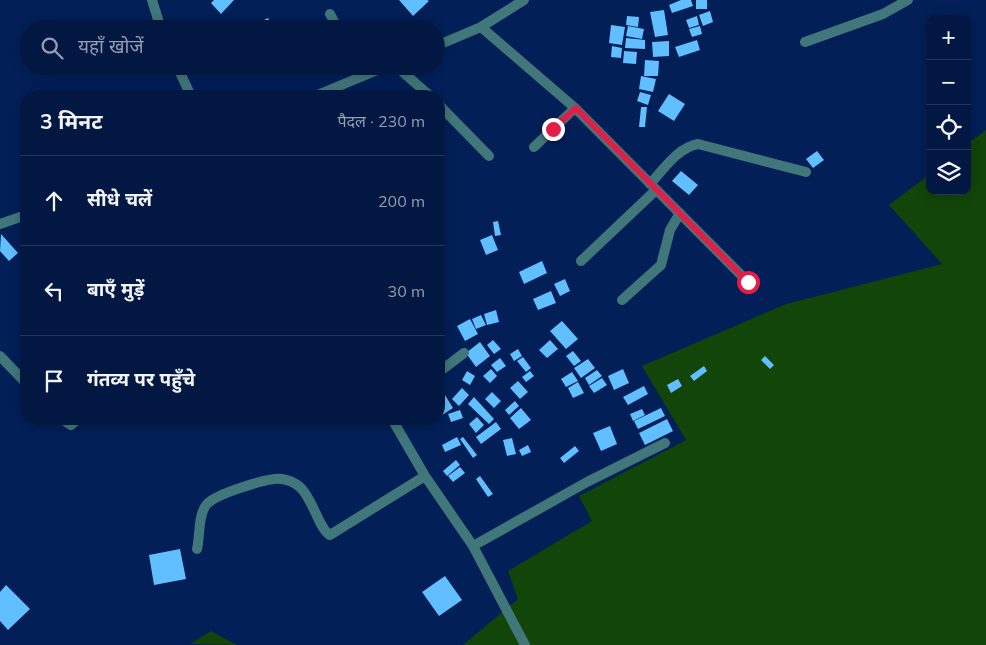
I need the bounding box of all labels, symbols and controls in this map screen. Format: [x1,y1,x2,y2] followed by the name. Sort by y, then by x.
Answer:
[926,15,971,195] map controls
[926,15,971,60] button: +
[20,20,445,75] search box
[38,34,66,62] icon: search
[78,34,144,58] text: यहाँ खोजें
[926,60,971,105] button: −
[926,105,971,150] button: locate
[40,108,102,134] text: 3 मिनट
[337,111,425,131] text: पैदल · 230 m
[542,118,565,141] route end
[926,150,971,195] button: layers
[40,187,68,215] icon: ahead
[87,187,152,211] text: सीधे चलें
[378,191,425,211] text: 200 m
[737,271,760,294] route start
[40,277,68,305] icon: left
[87,277,144,301] text: बाएँ मुड़ें
[388,281,425,301] text: 30 m
[40,367,68,395] icon: arrive
[87,367,195,391] text: गंतव्य पर पहुँचे

